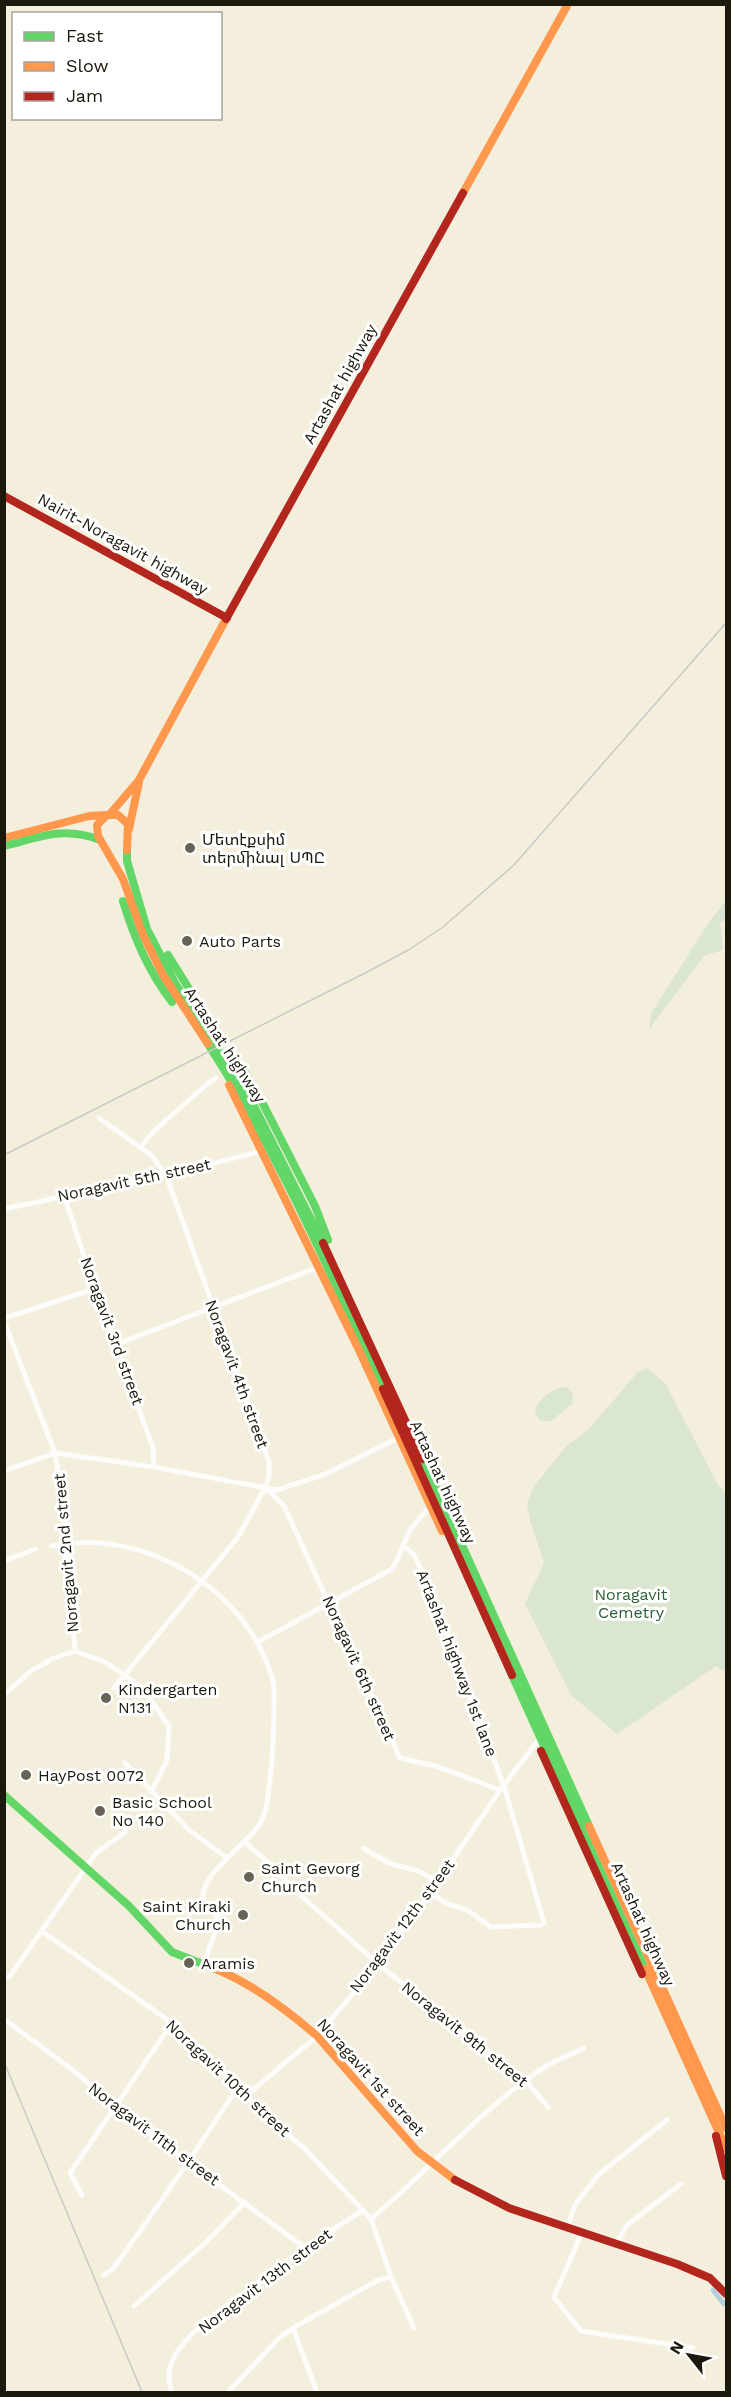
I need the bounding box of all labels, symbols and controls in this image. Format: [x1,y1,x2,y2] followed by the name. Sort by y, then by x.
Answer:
[12,12,222,120] legend
[66,25,104,46] text: Fast
[66,55,109,76] text: Slow
[66,85,103,106] text: Jam
[299,320,381,447] street label: Artashat highway
[35,489,212,599] street label: Nairit-Noragavit highway
[202,830,325,867] place label: Մետէքսիմ տերմինալ ՍՊԸ
[183,841,197,855] marker: Մետէքսիմ տերմինալ ՍՊԸ
[199,932,281,951] place label: Auto Parts
[180,934,194,948] marker: Auto Parts
[181,984,270,1107] street label: Artashat highway
[56,1154,213,1206] street label: Noragavit 5th street
[76,1254,148,1408] street label: Noragavit 3rd street
[201,1297,273,1451] street label: Noragavit 4th street
[406,1417,480,1547] street label: Artashat highway
[50,1472,82,1633] street label: Noragavit 2nd street
[413,1567,501,1759] street label: Artashat highway 1st lane
[594,1585,668,1622] park label: Noragavit Cemetry
[318,1593,400,1744] street label: Noragavit 6th street
[118,1680,218,1717] place label: Kindergarten N131
[99,1691,113,1705] marker: Kindergarten N131
[38,1766,144,1785] place label: HayPost 0072
[19,1768,33,1782] marker: HayPost 0072
[112,1793,212,1830] place label: Basic School No 140
[93,1804,107,1818] marker: Basic School No 140
[346,1855,459,1997] street label: Noragavit 12th street
[261,1859,360,1896] place label: Saint Gevorg Church
[607,1859,679,1990] street label: Artashat highway
[242,1870,256,1884] marker: Saint Gevorg Church
[142,1897,231,1934] place label: Saint Kiraki Church
[236,1908,250,1922] marker: Saint Kiraki Church
[201,1954,255,1973] place label: Aramis
[182,1956,196,1970] marker: Aramis
[398,1977,532,2091] street label: Noragavit 9th street
[313,2014,429,2140] street label: Noragavit 1st street
[162,2016,294,2141] street label: Noragavit 10th street
[85,2079,224,2190] street label: Noragavit 11th street
[194,2224,336,2337] street label: Noragavit 13th street
[659,2325,719,2385] north arrow
[665,2338,688,2358] text: N

